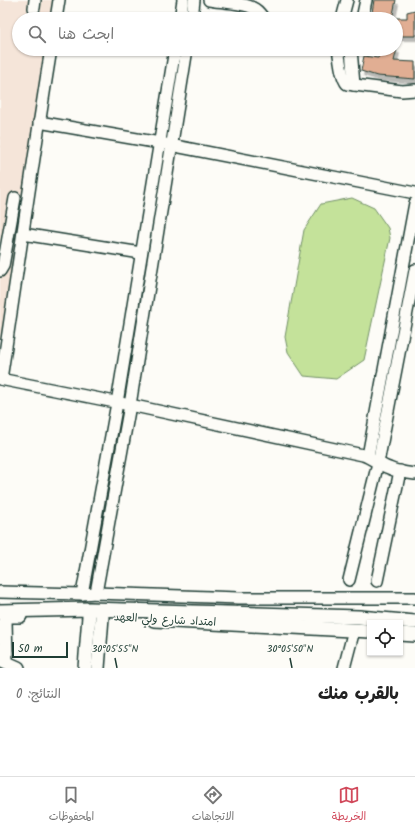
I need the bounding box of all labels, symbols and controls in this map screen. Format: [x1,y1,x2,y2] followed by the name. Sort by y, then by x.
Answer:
[12,12,403,56] search box
[26,23,48,45] icon: search
[58,23,114,47] text: ابحث هنا
[113,608,217,633] street label: امتداد شارع ولي العهد
[367,620,403,656] map controls
[367,620,403,656] button: locate
[12,640,68,659] scale bar
[18,640,43,658] text: 50 m
[92,641,139,657] text: 30°05'55"N
[267,641,313,657] text: 30°05'50"N
[318,681,399,708] text: بالقرب منك
[16,684,61,705] text: النتائج: 0
[49,784,94,826] tab: المحفوظات
[192,784,234,826] tab: الاتجاهات
[332,784,366,826] tab: الخريطة

